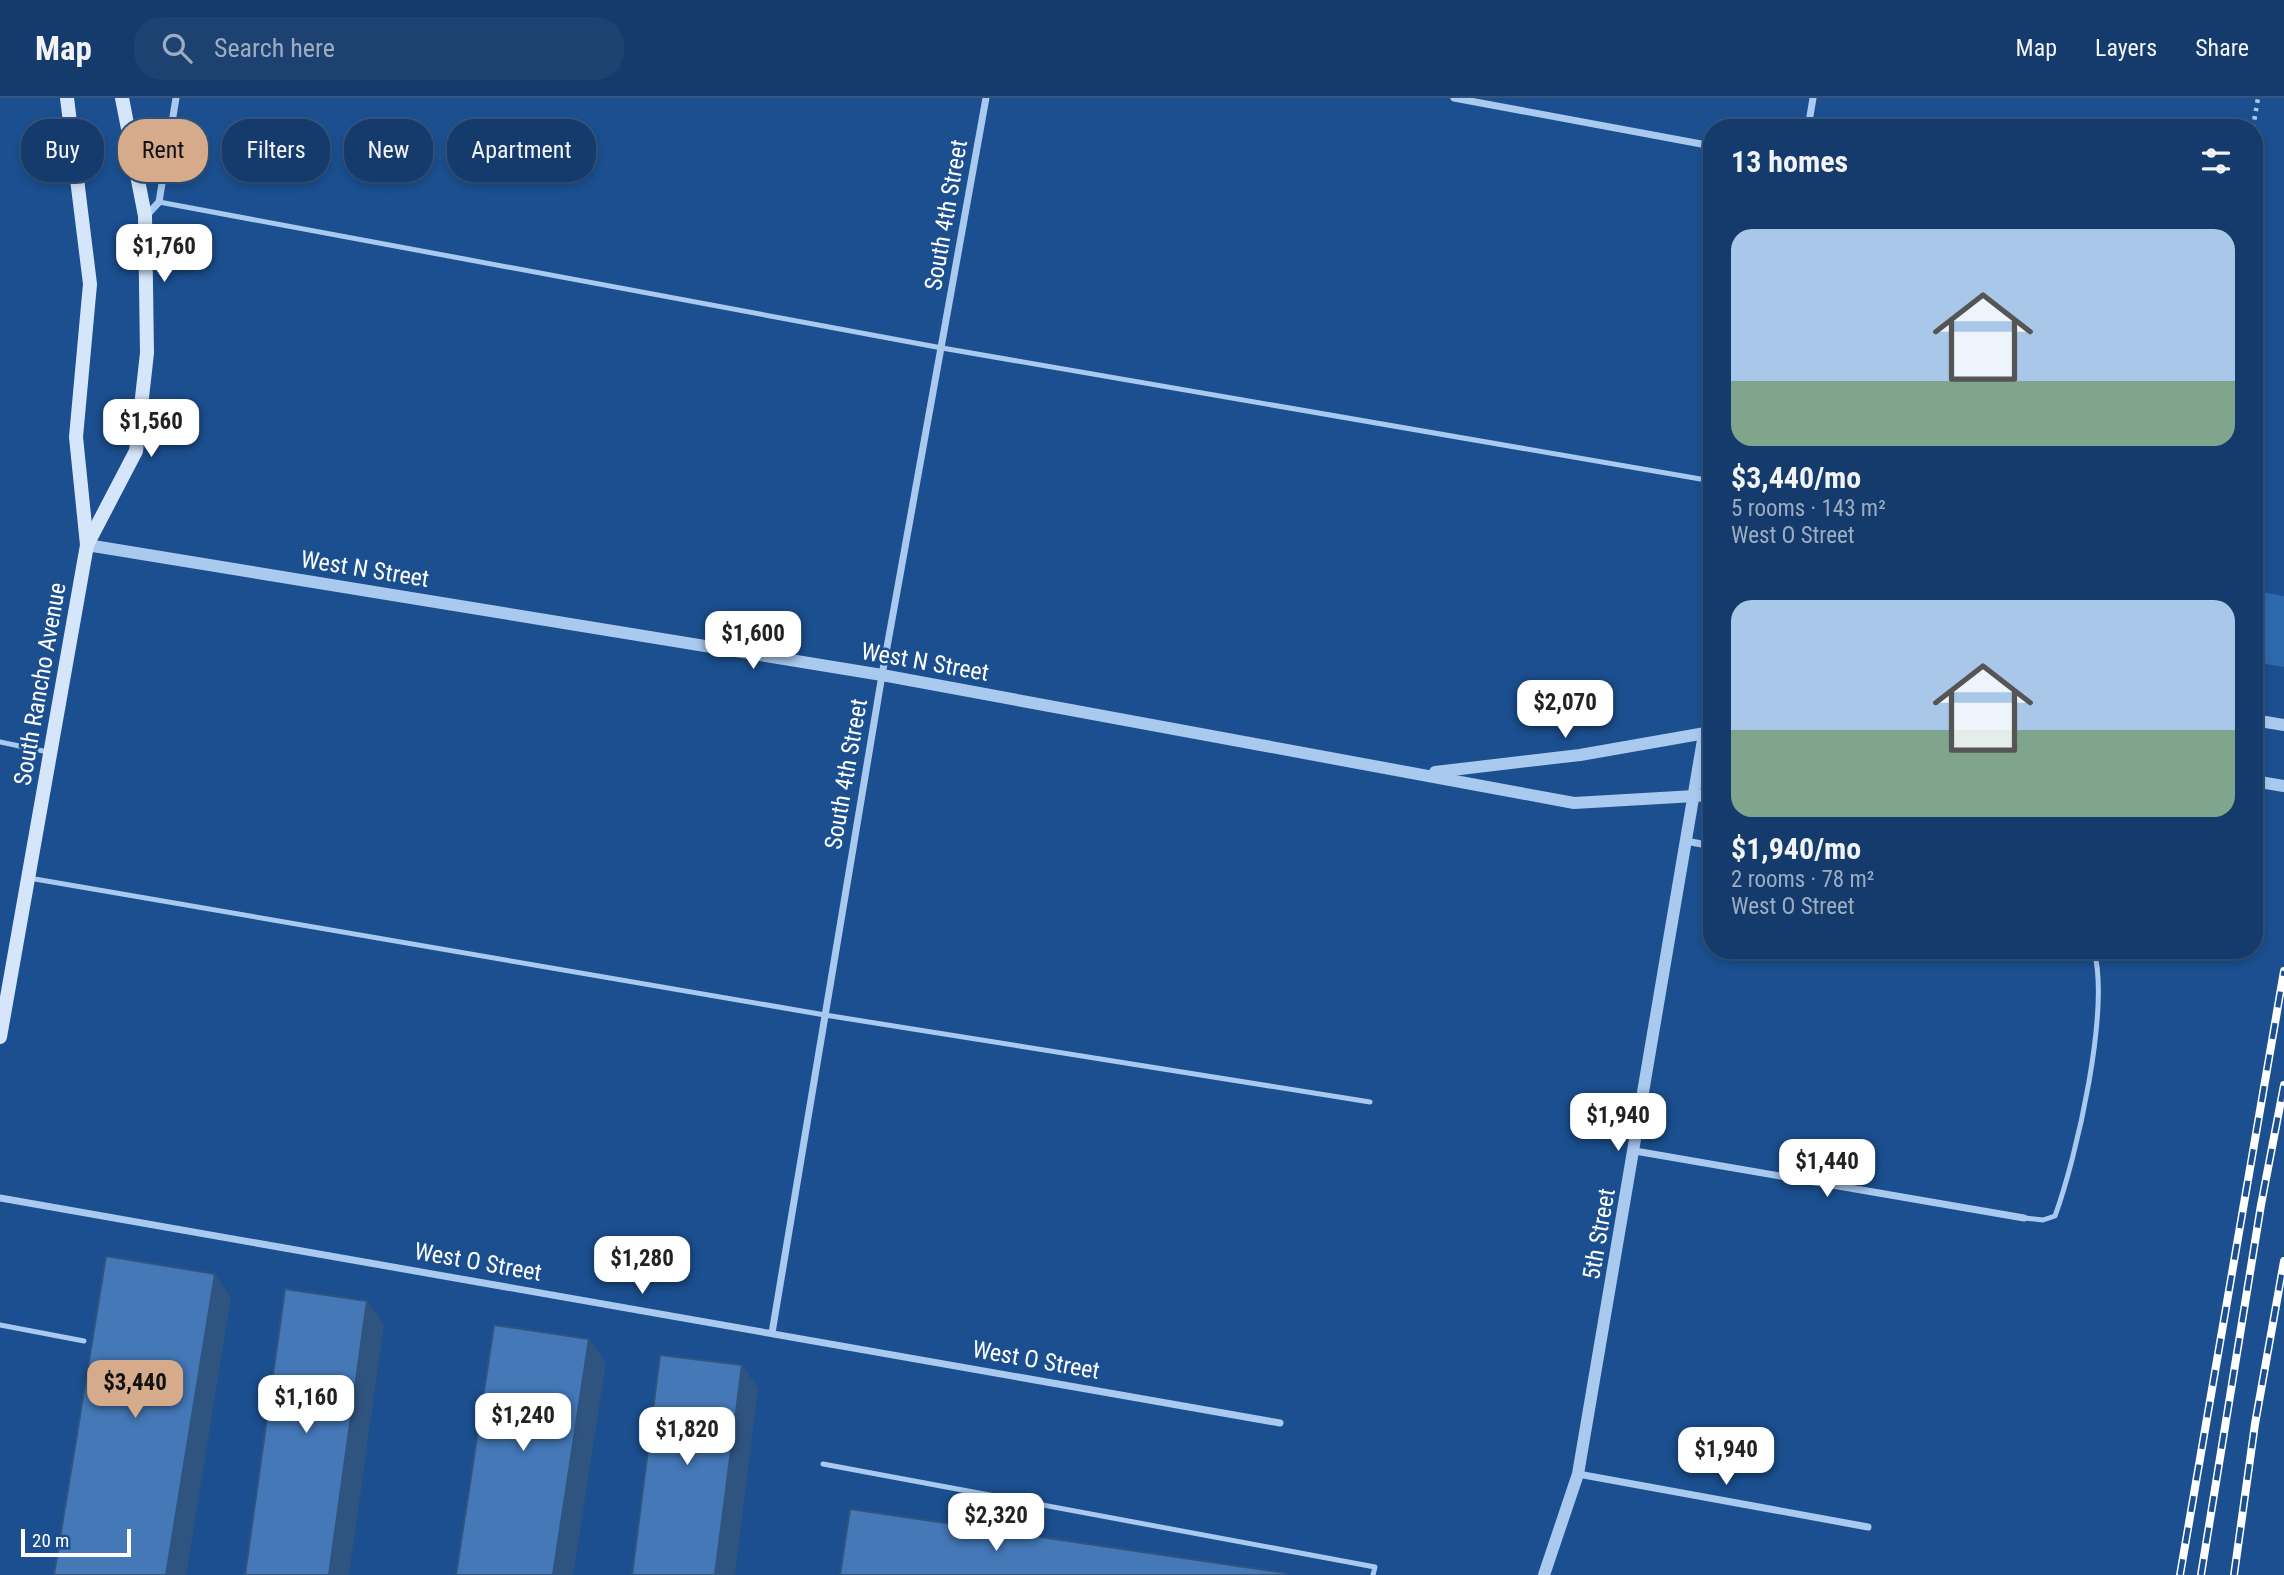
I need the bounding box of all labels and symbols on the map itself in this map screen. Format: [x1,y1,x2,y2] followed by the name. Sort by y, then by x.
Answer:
[919,137,973,293] street label: South 4th Street
[107,225,221,284] pin: $1,760
[94,400,208,459] pin: $1,560
[299,545,431,593] street label: West N Street
[8,580,72,788] street label: South Rancho Avenue
[696,612,810,671] pin: $1,600
[859,637,991,687] street label: West N Street
[1508,680,1622,740] pin: $2,070
[819,696,873,852] street label: South 4th Street
[1561,1094,1675,1153] pin: $1,940
[1770,1140,1884,1199] pin: $1,440
[1577,1186,1621,1282] street label: 5th Street
[585,1236,699,1296] pin: $1,280
[412,1237,544,1287] street label: West O Street
[970,1335,1102,1385] street label: West O Street
[78,1360,192,1420] pin: $3,440
[249,1376,363,1435] pin: $1,160
[466,1394,580,1453] pin: $1,240
[630,1408,744,1467] pin: $1,820
[1669,1428,1783,1487] pin: $1,940
[939,1494,1053,1553] pin: $2,320
[21,1526,131,1558] scale bar

